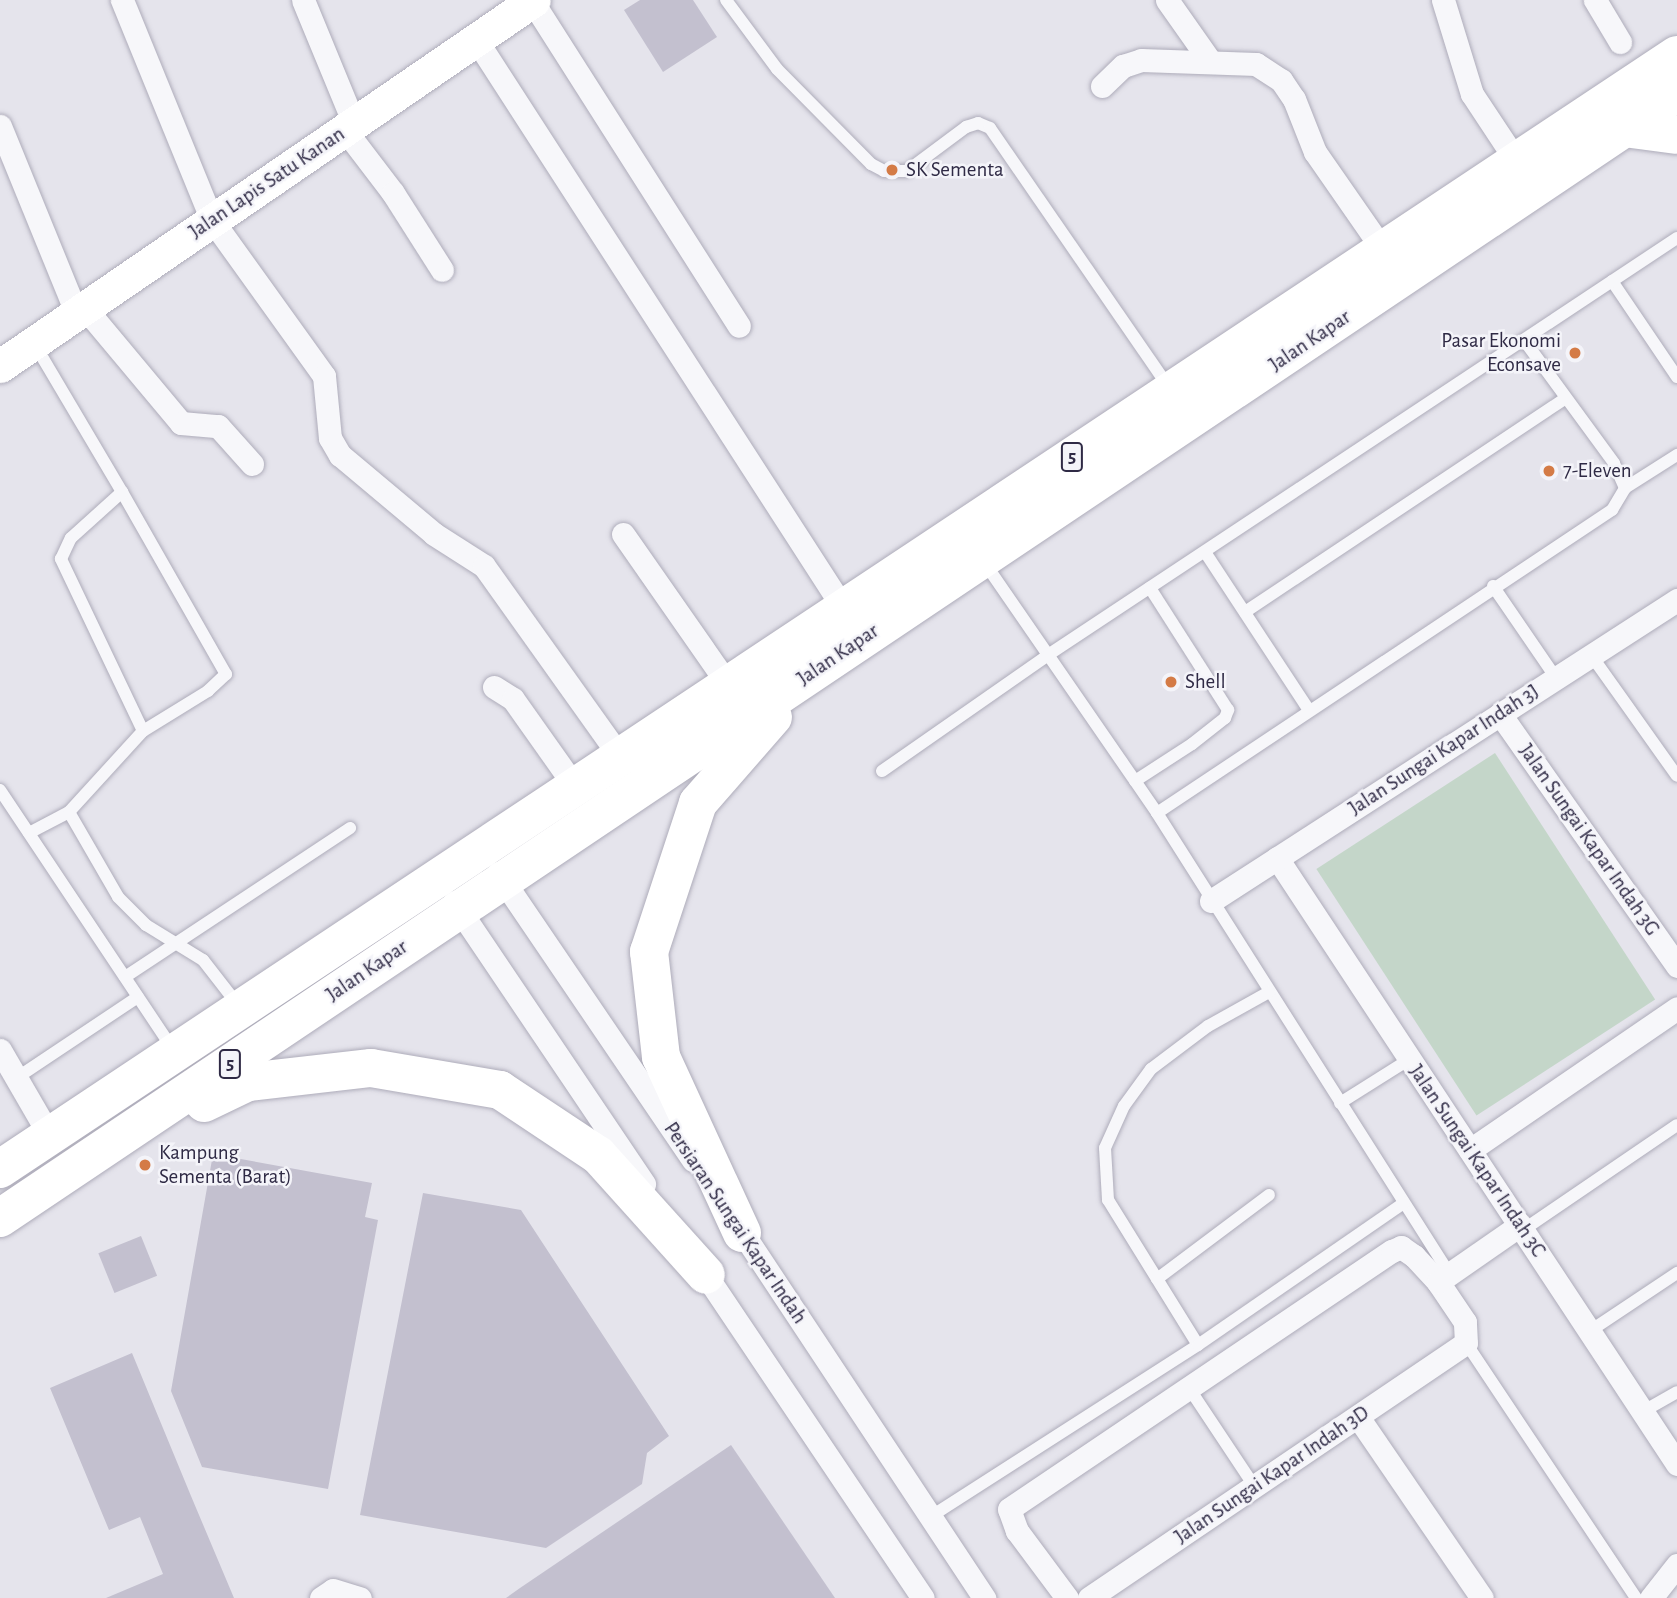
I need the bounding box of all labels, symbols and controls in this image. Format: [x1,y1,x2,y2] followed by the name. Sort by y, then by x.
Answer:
[184,122,350,244] street label: Jalan Lapis Satu Kanan
[906,157,1004,183] place label: SK Sementa
[884,162,900,178] marker: SK Sementa
[1265,305,1355,377] street label: Jalan Kapar
[1441,328,1561,378] place label: Pasar Ekonomi Econsave
[1567,345,1583,361] marker: Pasar Ekonomi Econsave
[1060,442,1084,472] road number: 5
[1563,458,1632,484] place label: 7-Eleven
[1541,463,1557,479] marker: 7-Eleven
[793,619,883,691] street label: Jalan Kapar
[1185,669,1226,695] place label: Shell
[1163,674,1179,690] marker: Shell
[1344,679,1544,821] street label: Jalan Sungai Kapar Indah 3J
[1513,739,1665,941] street label: Jalan Sungai Kapar Indah 3G
[322,935,412,1007] street label: Jalan Kapar
[218,1048,242,1080] road number: 5
[1403,1060,1551,1262] street label: Jalan Sungai Kapar Indah 3C
[658,1117,812,1329] street label: Persiaran Sungai Kapar Indah
[159,1140,292,1190] place label: Kampung Sementa (Barat)
[137,1157,153,1173] marker: Kampung Sementa (Barat)
[1170,1401,1374,1549] street label: Jalan Sungai Kapar Indah 3D

